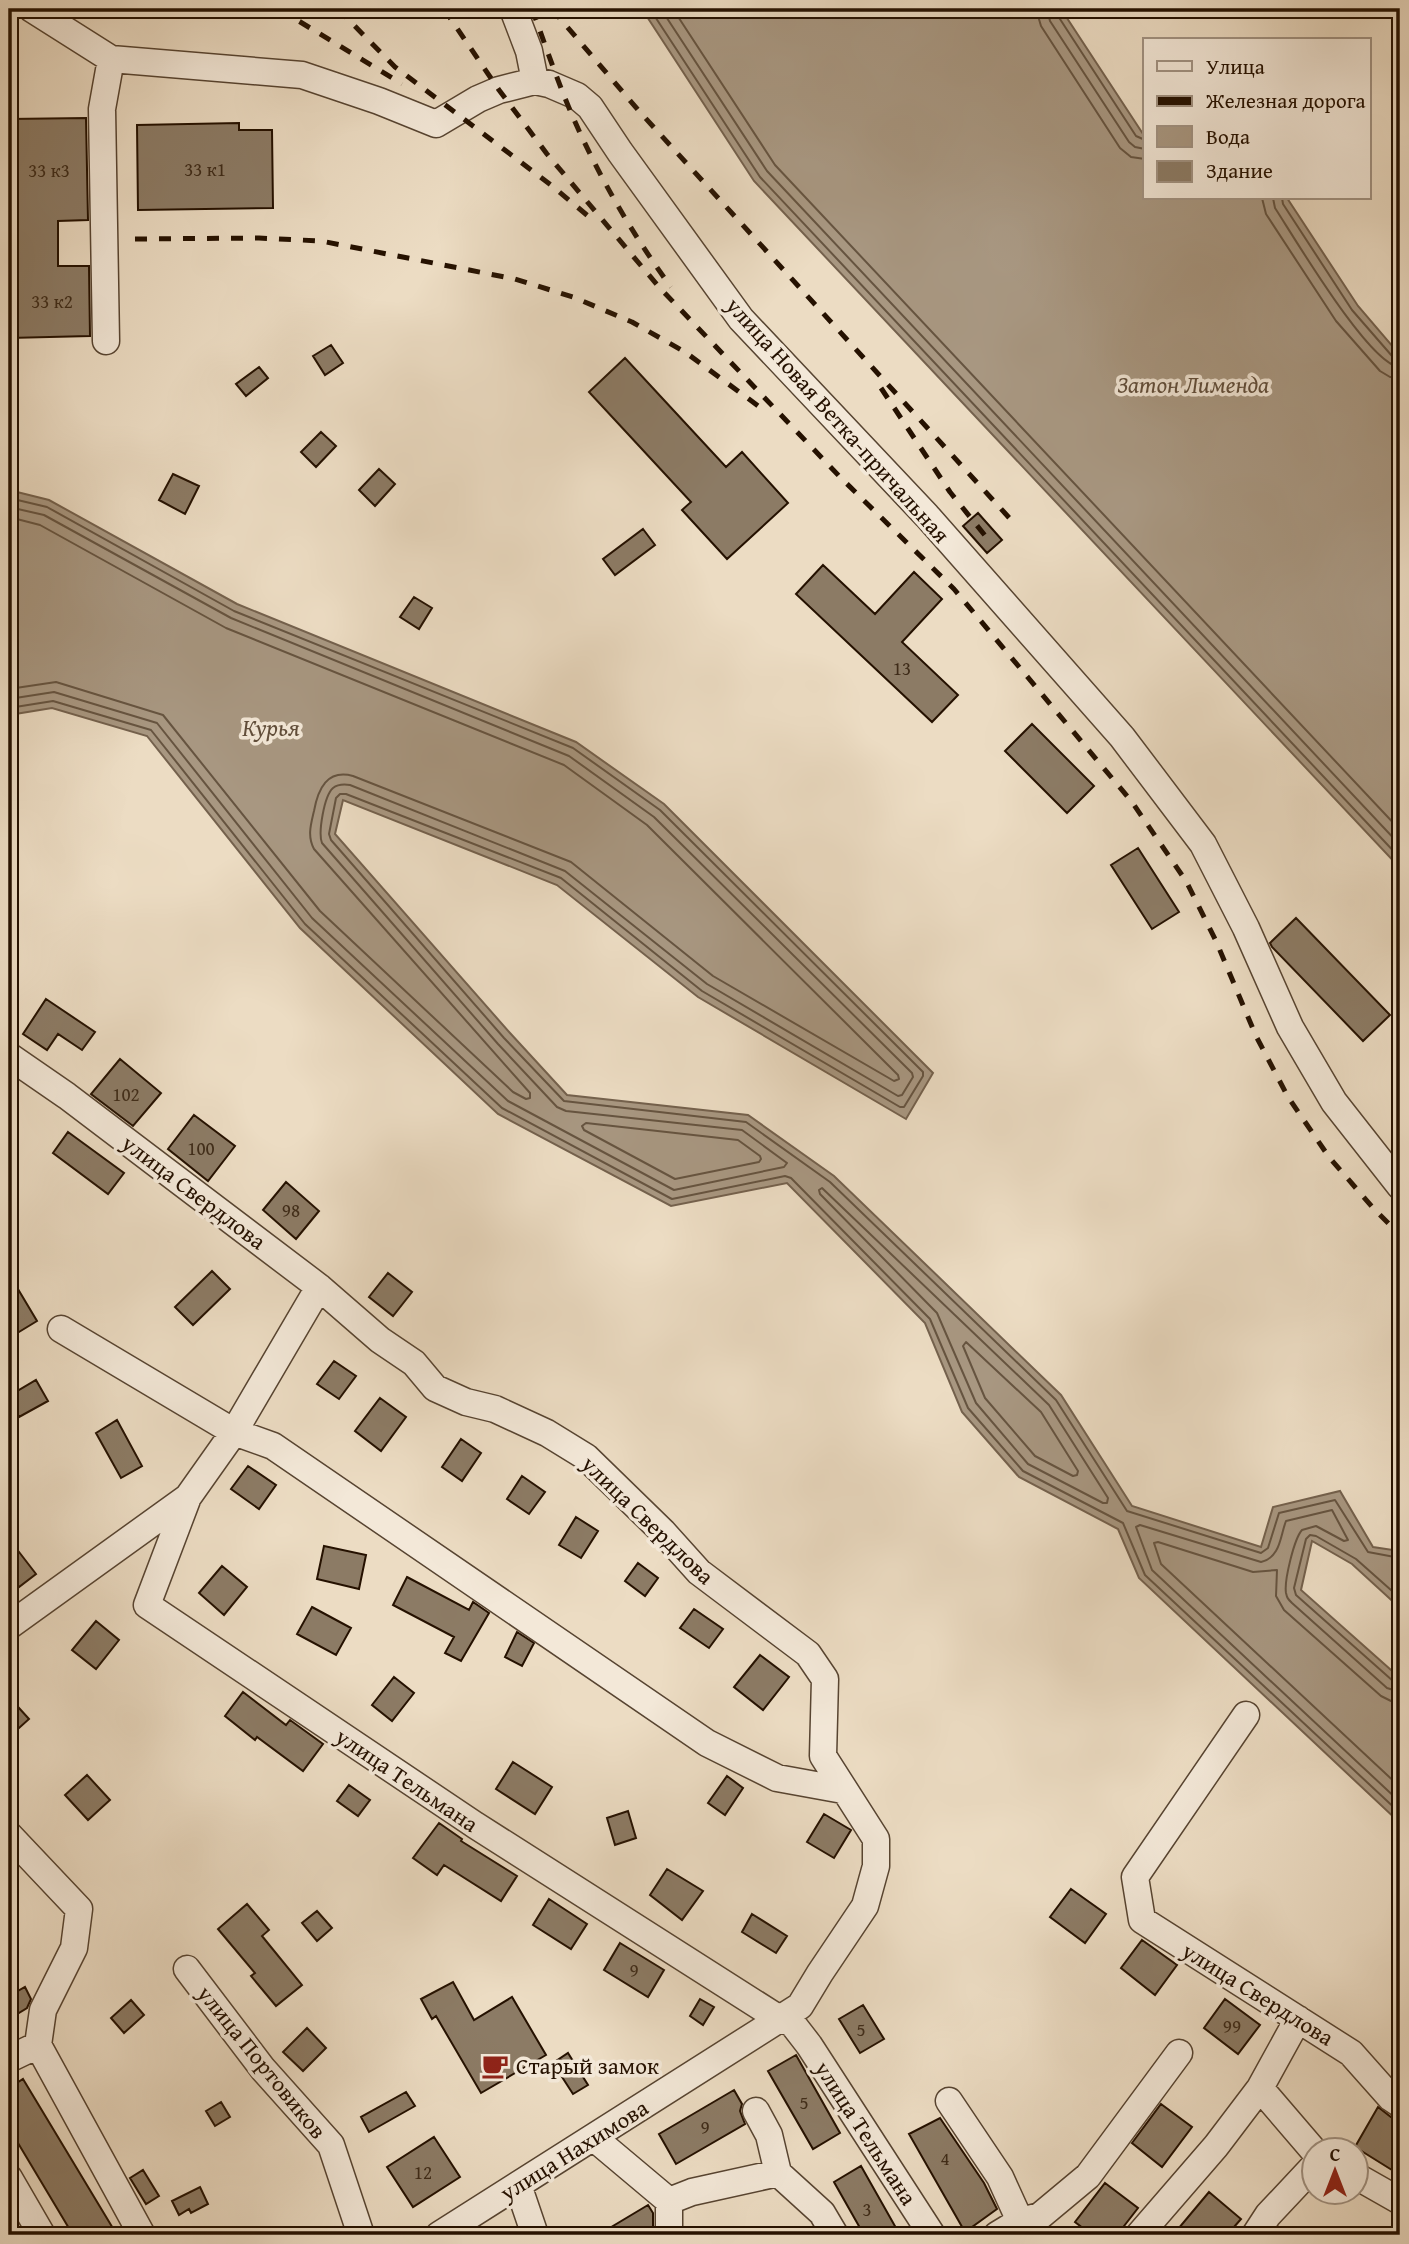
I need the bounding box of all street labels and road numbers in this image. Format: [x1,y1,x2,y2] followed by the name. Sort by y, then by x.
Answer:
[718,289,958,550] street label: улица Новая Ветка-причальная
[114,1126,273,1257] street label: улица Свердлова
[574,1447,722,1592] street label: улица Свердлова
[328,1719,485,1840] street label: улица Тельмана
[1175,1933,1340,2053] street label: улица Свердлова
[190,1977,335,2145] street label: улица Портовиков
[807,2053,925,2211] street label: улица Тельмана
[492,2091,654,2209] street label: улица Нахимова

